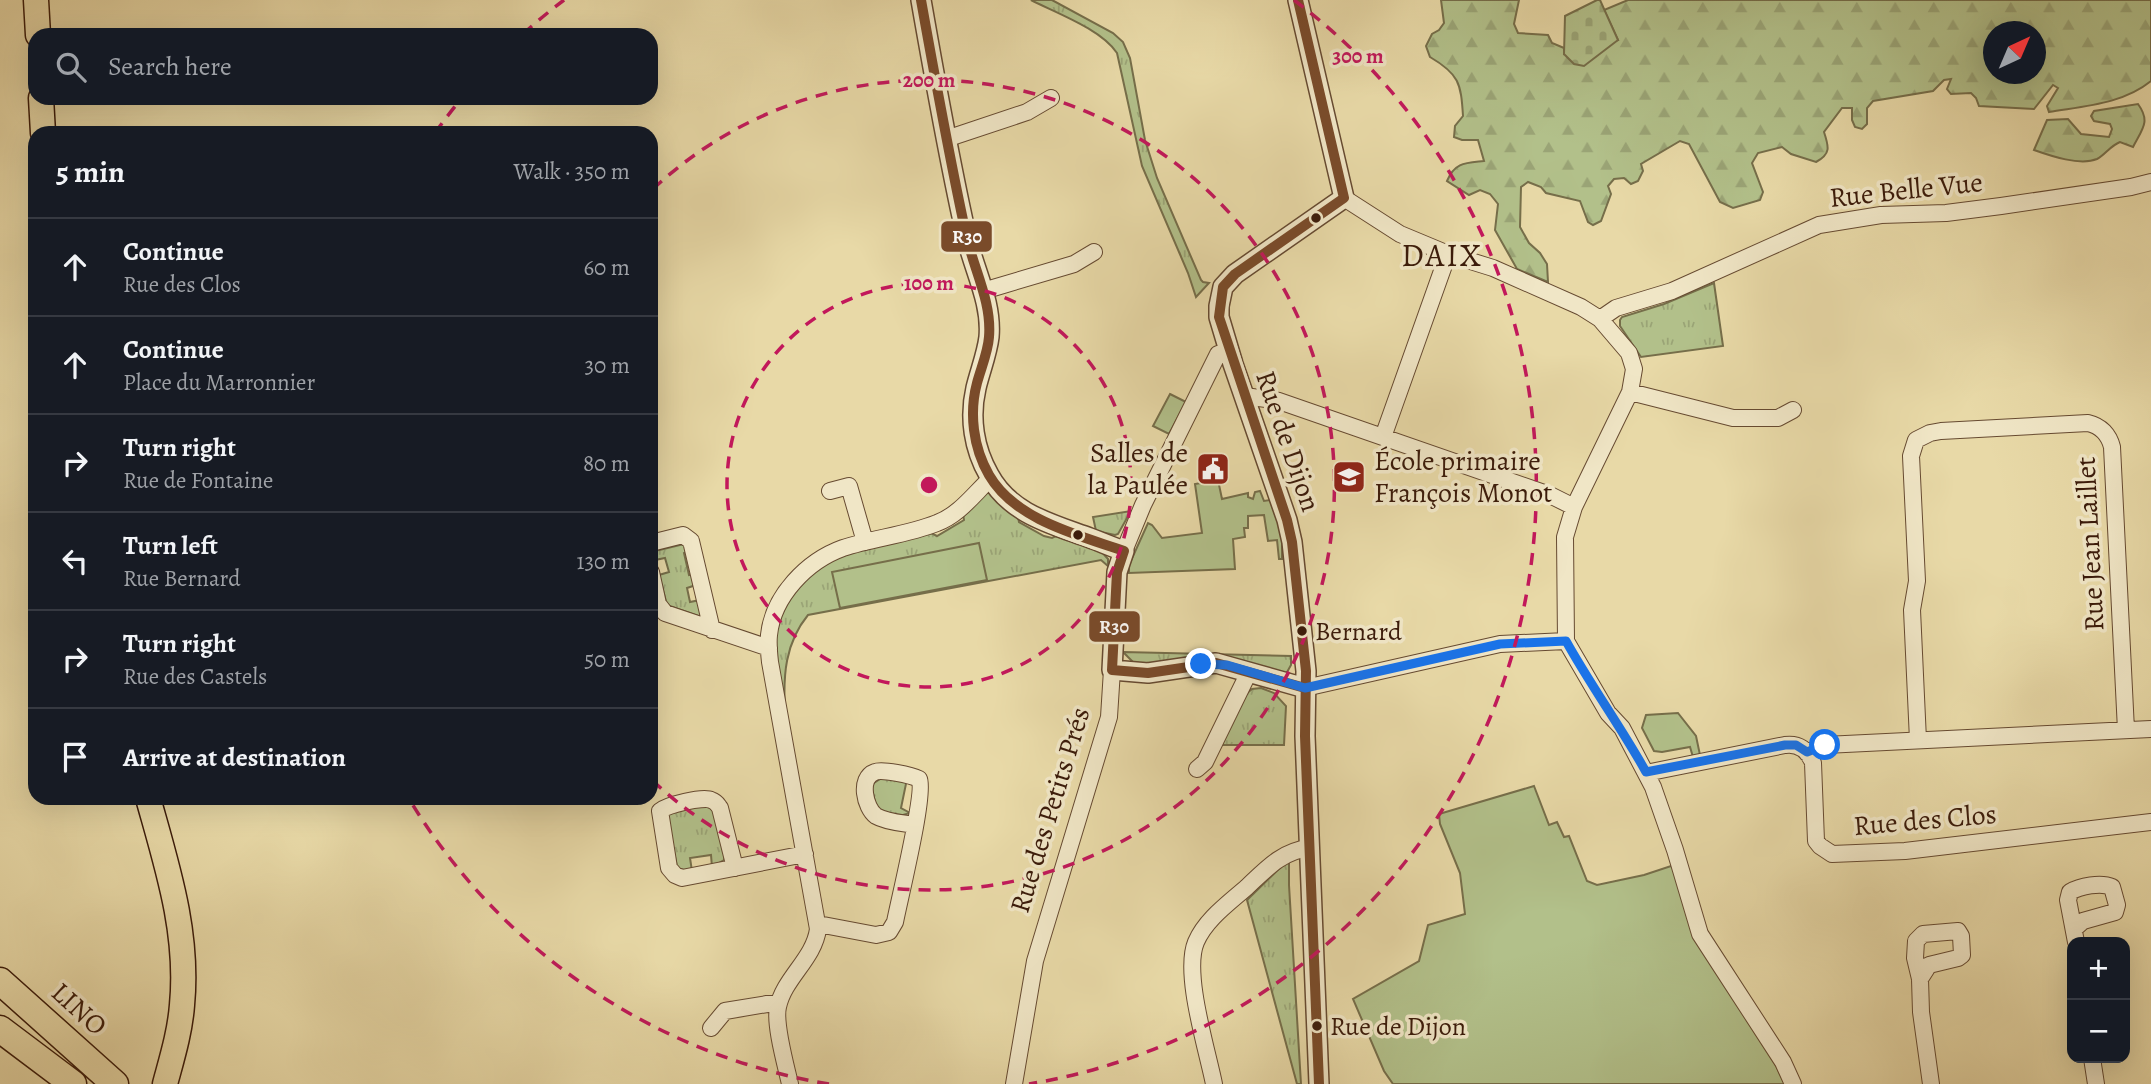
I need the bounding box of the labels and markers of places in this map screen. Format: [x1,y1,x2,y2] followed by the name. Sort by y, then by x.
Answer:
[1309,211,1323,225] unlabelled marker
[1088,434,1188,504] place label: Salles de la Paulée
[1374,442,1552,512] place label: École primaire François Monot
[1194,450,1232,488] public building icon: Salles de la Paulée
[1330,458,1368,496] school or university icon: École primaire François Monot
[917,473,941,497] centre of rings
[1071,528,1085,542] unlabelled marker
[1315,614,1402,649] place label: Bernard
[1295,624,1309,638] marker: Bernard
[1330,1009,1466,1044] place label: Rue de Dijon
[1310,1019,1324,1033] marker: Rue de Dijon

